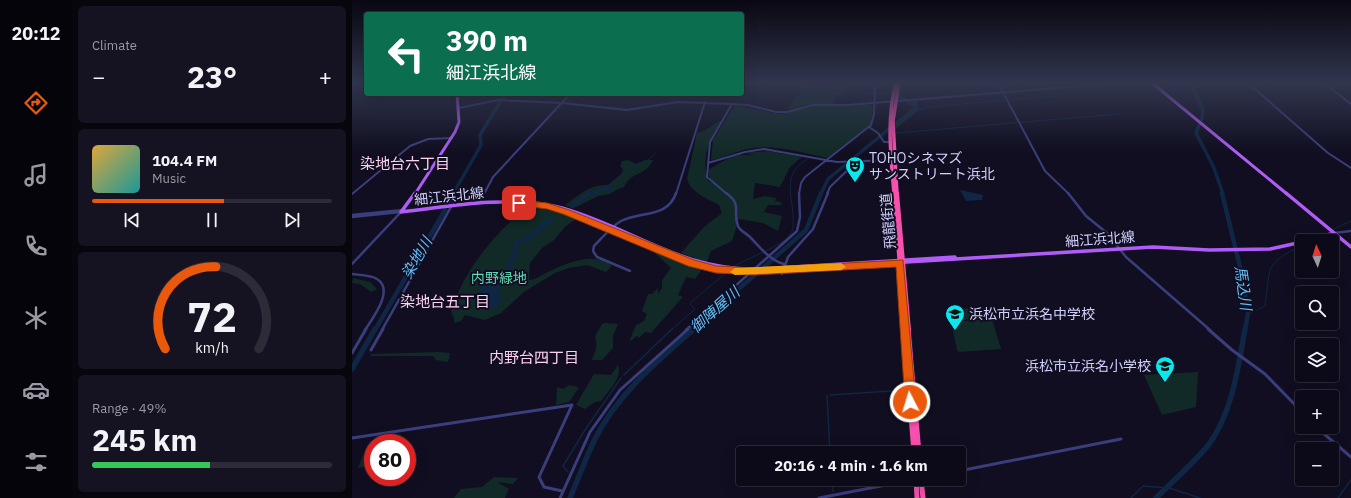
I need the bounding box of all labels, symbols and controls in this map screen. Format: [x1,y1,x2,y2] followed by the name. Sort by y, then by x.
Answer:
[11,22,61,45] text: 20:12
[446,22,528,59] text: 390 m
[380,28,432,80] icon: left
[92,37,137,54] text: Climate
[187,57,237,96] text: 23°
[446,61,536,84] text: 細江浜北線
[92,62,105,91] text: −
[319,62,332,91] text: +
[22,89,50,117] icon: directions
[869,149,995,183] place label: TOHOシネマズ サンストリート浜北
[152,151,217,170] text: 104.4 FM
[360,154,450,173] district label: 染地台六丁目
[844,155,866,183] theatre icon: TOHOシネマズ サンストリート浜北
[22,161,50,189] icon: music
[152,170,186,187] text: Music
[413,183,485,209] street label: 細江浜北線
[502,186,536,220] pin
[508,192,530,214] icon: arrive
[877,192,899,250] street label: 飛龍街道
[121,209,143,231] icon: previous
[201,209,223,231] icon: pause
[281,209,303,231] icon: next
[1064,228,1136,250] street label: 細江浜北線
[22,232,50,260] icon: phone
[397,232,437,282] water label: 染地川
[1295,234,1339,278] north arrow
[1295,234,1339,486] map controls
[1231,264,1256,314] water label: 馬込川
[471,269,527,287] park label: 内野緑地
[686,281,745,337] water label: 御陣屋川
[1295,286,1339,330] button: search
[187,288,237,342] text: 72
[400,292,490,311] district label: 染地台五丁目
[944,303,966,331] school or university icon: 浜松市立浜名中学校
[22,304,50,332] icon: climate
[969,305,1095,323] place label: 浜松市立浜名中学校
[195,337,229,356] text: km/h
[1295,338,1339,382] button: layers
[489,348,579,367] district label: 内野台四丁目
[1154,355,1176,383] school or university icon: 浜松市立浜名小学校
[1025,357,1151,375] place label: 浜松市立浜名小学校
[22,376,50,404] icon: car
[889,381,931,423] position arrow
[1295,390,1339,434] button: +
[92,400,166,417] text: Range · 49%
[92,420,197,459] text: 245 km
[364,434,416,486] speed limit sign: 80
[1295,442,1339,486] button: −
[22,448,50,476] icon: filters
[774,456,928,475] text: 20:16 · 4 min · 1.6 km

